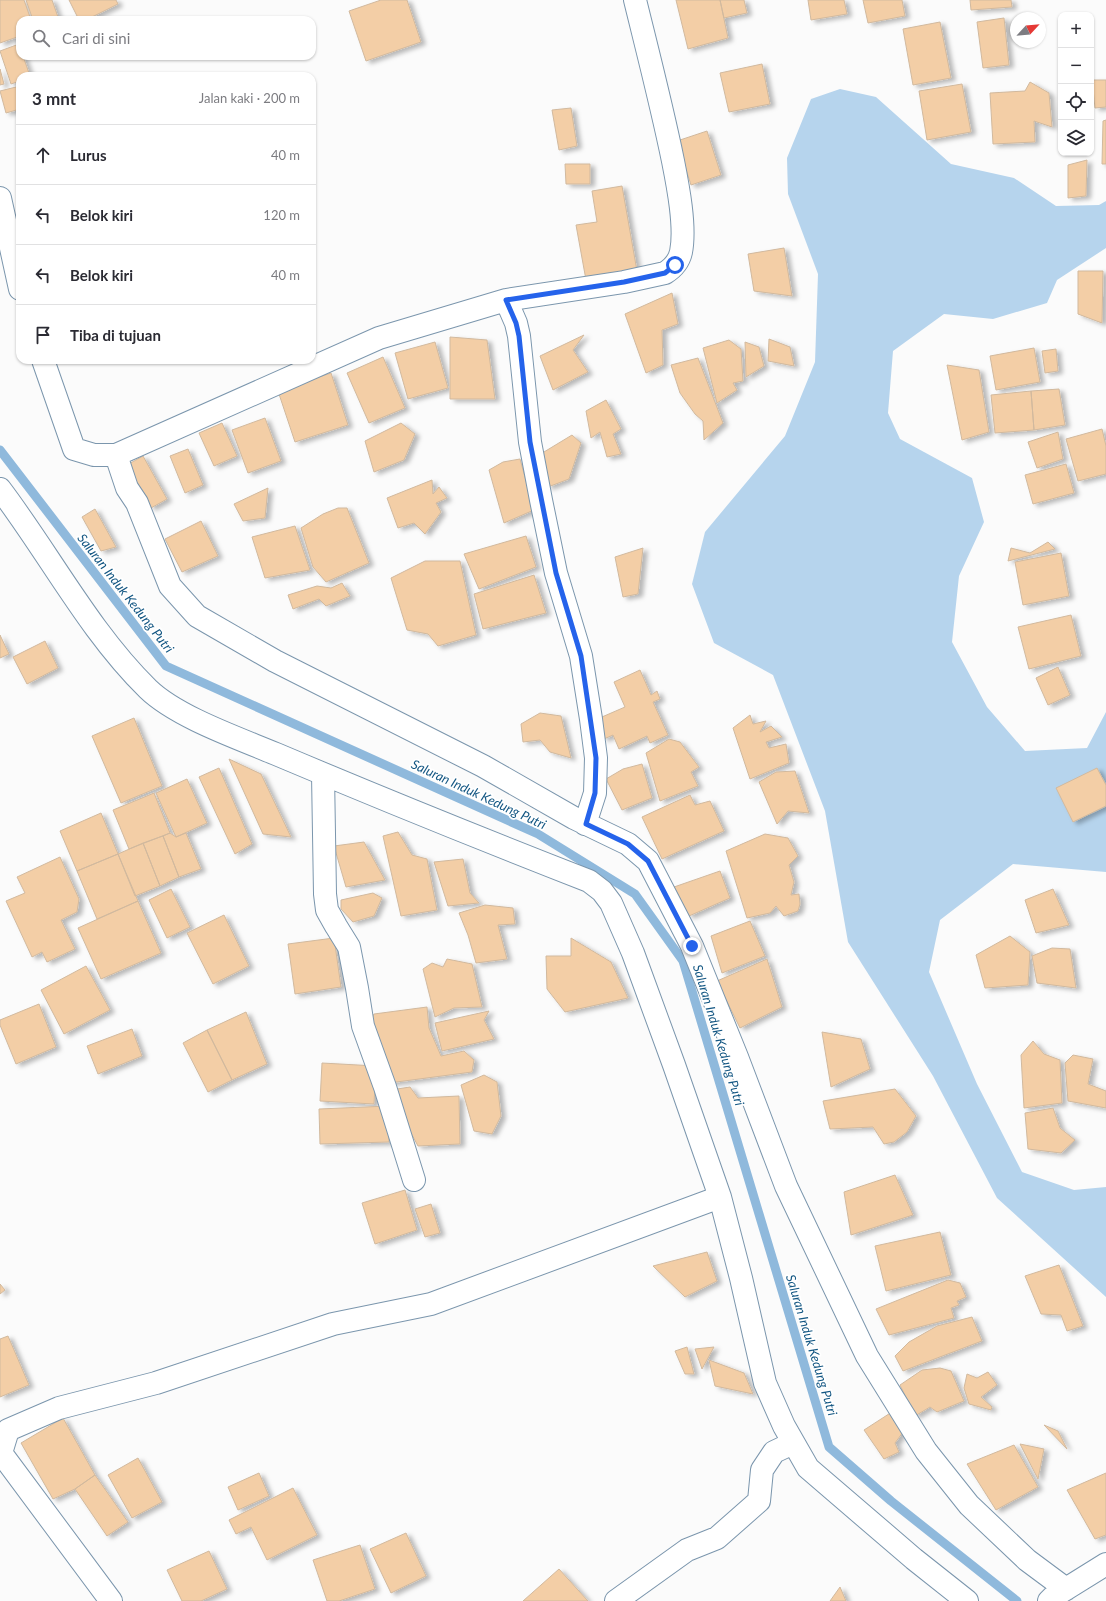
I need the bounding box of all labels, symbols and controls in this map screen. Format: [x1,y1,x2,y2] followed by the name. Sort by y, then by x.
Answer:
[1010,12,1046,48] north arrow
[1058,12,1094,156] map controls
[1058,12,1094,48] button: +
[16,16,316,60] search box
[30,27,52,49] icon: search
[62,29,130,47] text: Cari di sini
[1058,48,1094,84] button: −
[1058,84,1094,120] button: locate
[32,88,76,109] text: 3 mnt
[199,90,300,106] text: Jalan kaki · 200 m
[1058,120,1094,156] button: layers
[32,144,54,166] icon: ahead
[70,146,107,164] text: Lurus
[271,147,300,163] text: 40 m
[32,204,54,226] icon: left
[70,206,133,224] text: Belok kiri
[263,207,300,223] text: 120 m
[666,256,684,274] route start
[32,264,54,286] icon: left
[70,266,133,284] text: Belok kiri
[271,267,300,283] text: 40 m
[32,324,54,346] icon: arrive
[70,326,161,344] text: Tiba di tujuan
[74,530,178,656] water label: Saluran Induk Kedung Putri
[409,756,549,832] water label: Saluran Induk Kedung Putri
[683,937,701,955] route end
[690,962,748,1108] water label: Saluran Induk Kedung Putri
[783,1272,841,1418] water label: Saluran Induk Kedung Putri

